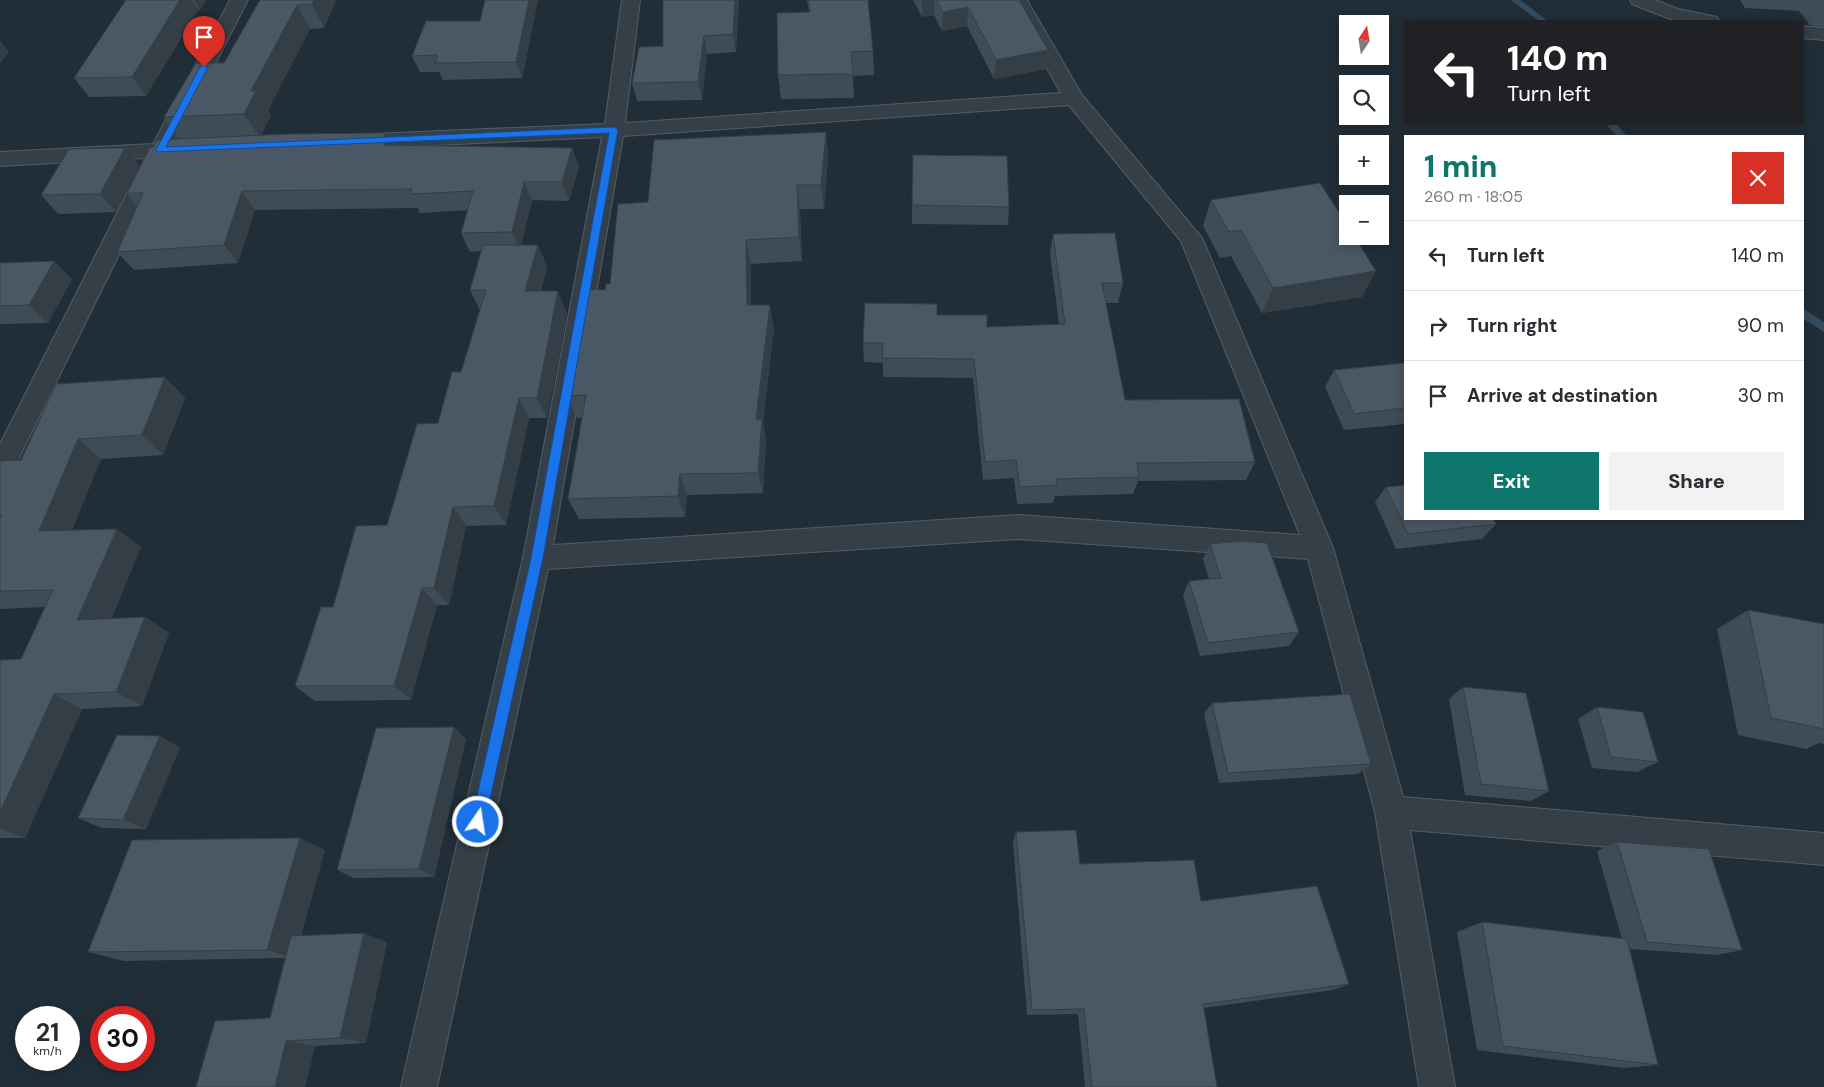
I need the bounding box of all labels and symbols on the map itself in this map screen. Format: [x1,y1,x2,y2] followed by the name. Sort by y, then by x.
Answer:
[1339,15,1389,65] north arrow
[183,16,225,67] pin
[451,795,503,847] position arrow
[90,1006,155,1071] speed limit sign: 30

